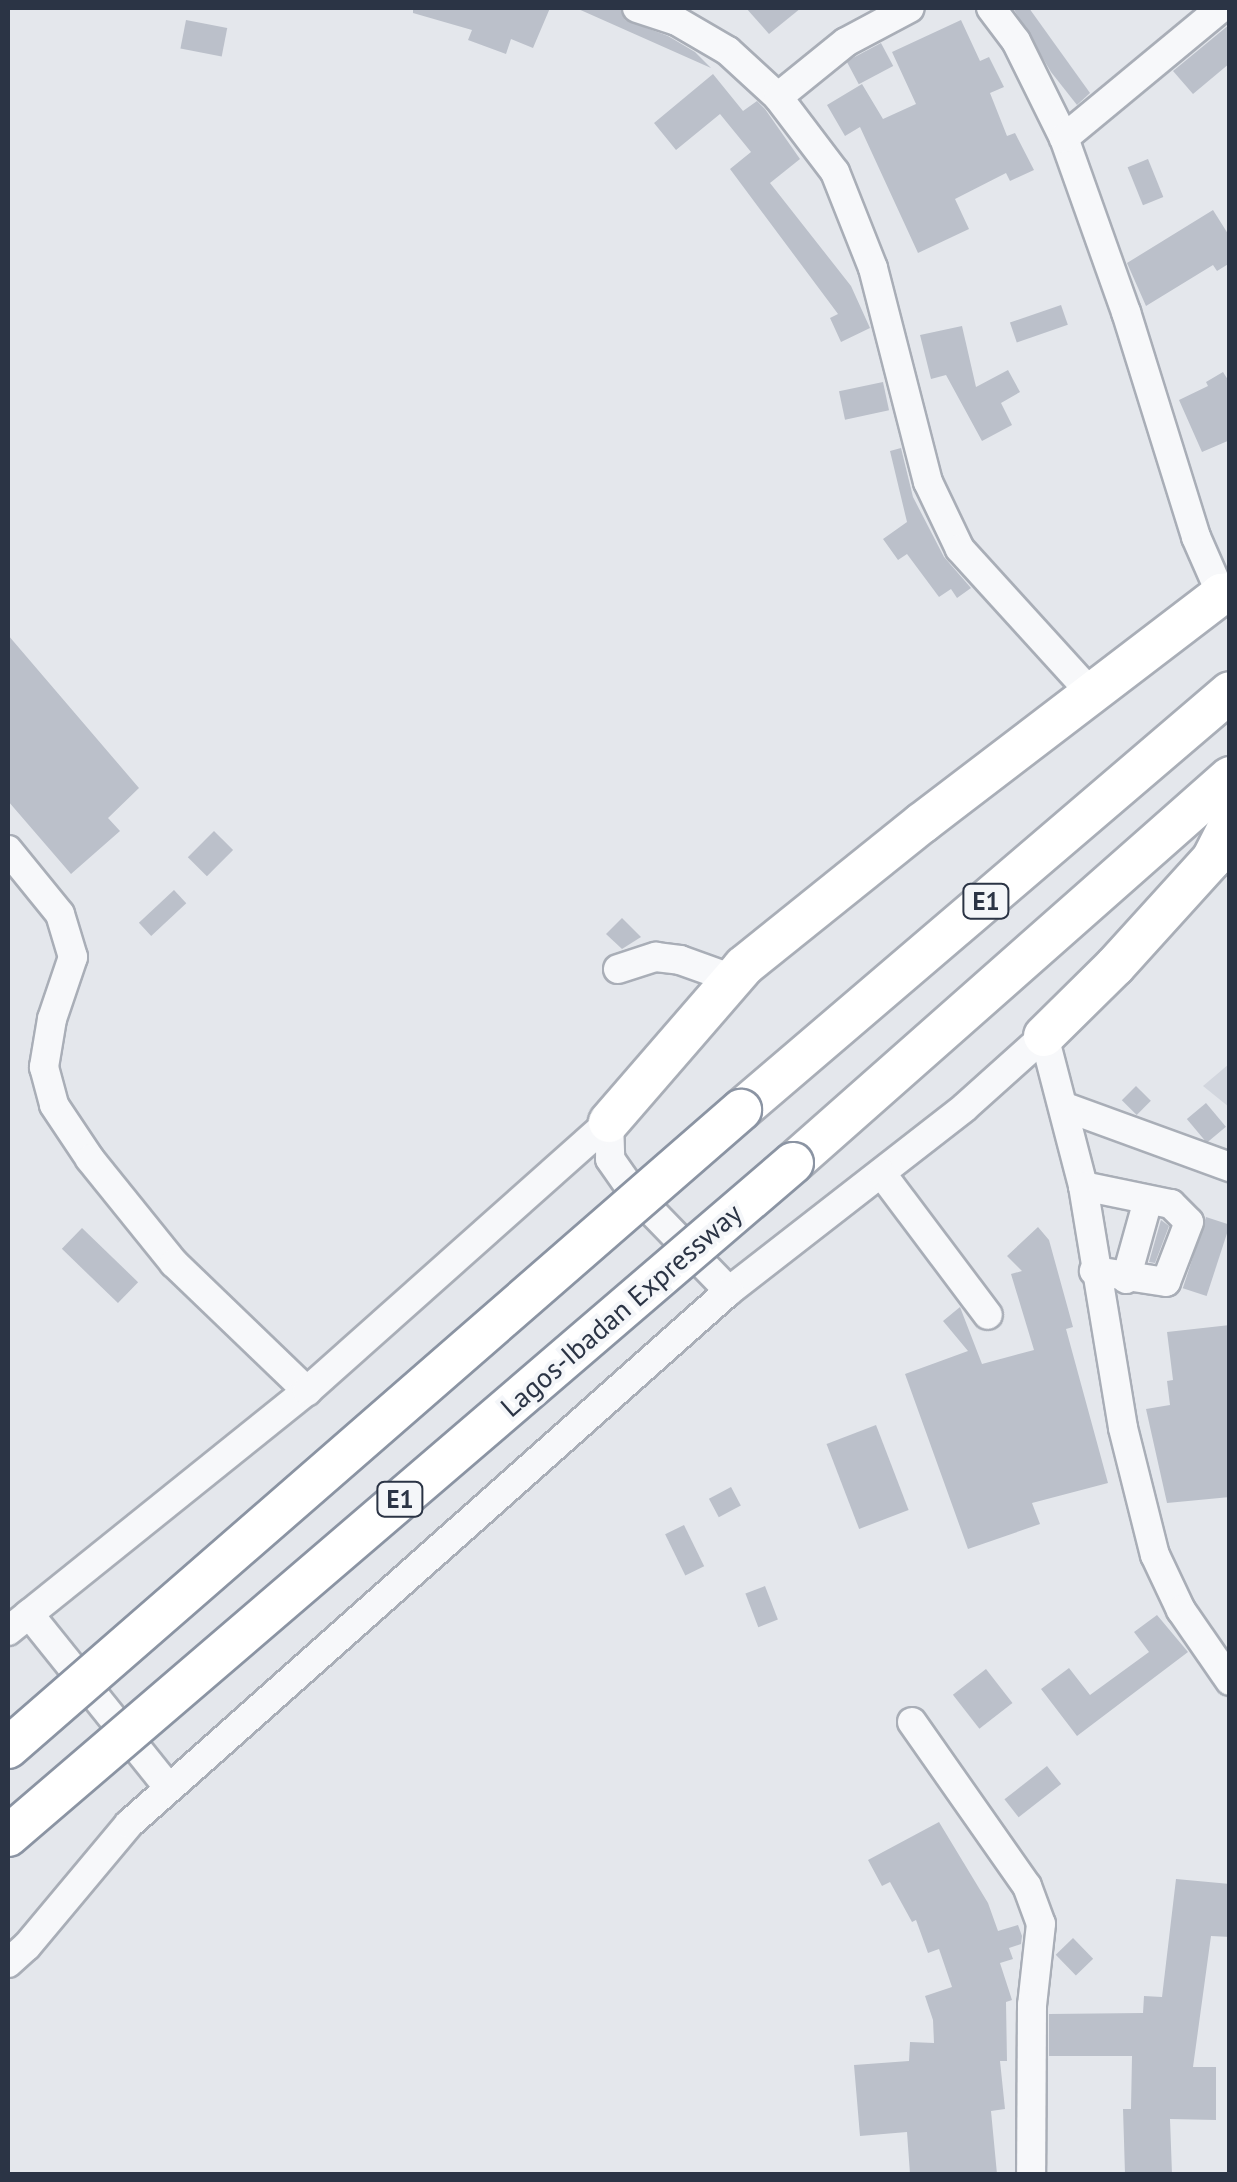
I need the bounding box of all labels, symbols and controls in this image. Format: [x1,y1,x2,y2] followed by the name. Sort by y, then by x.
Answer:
[961,881,1011,921] road number: E1
[494,1196,748,1424] street label: Lagos-Ibadan Expressway
[375,1479,425,1519] road number: E1

